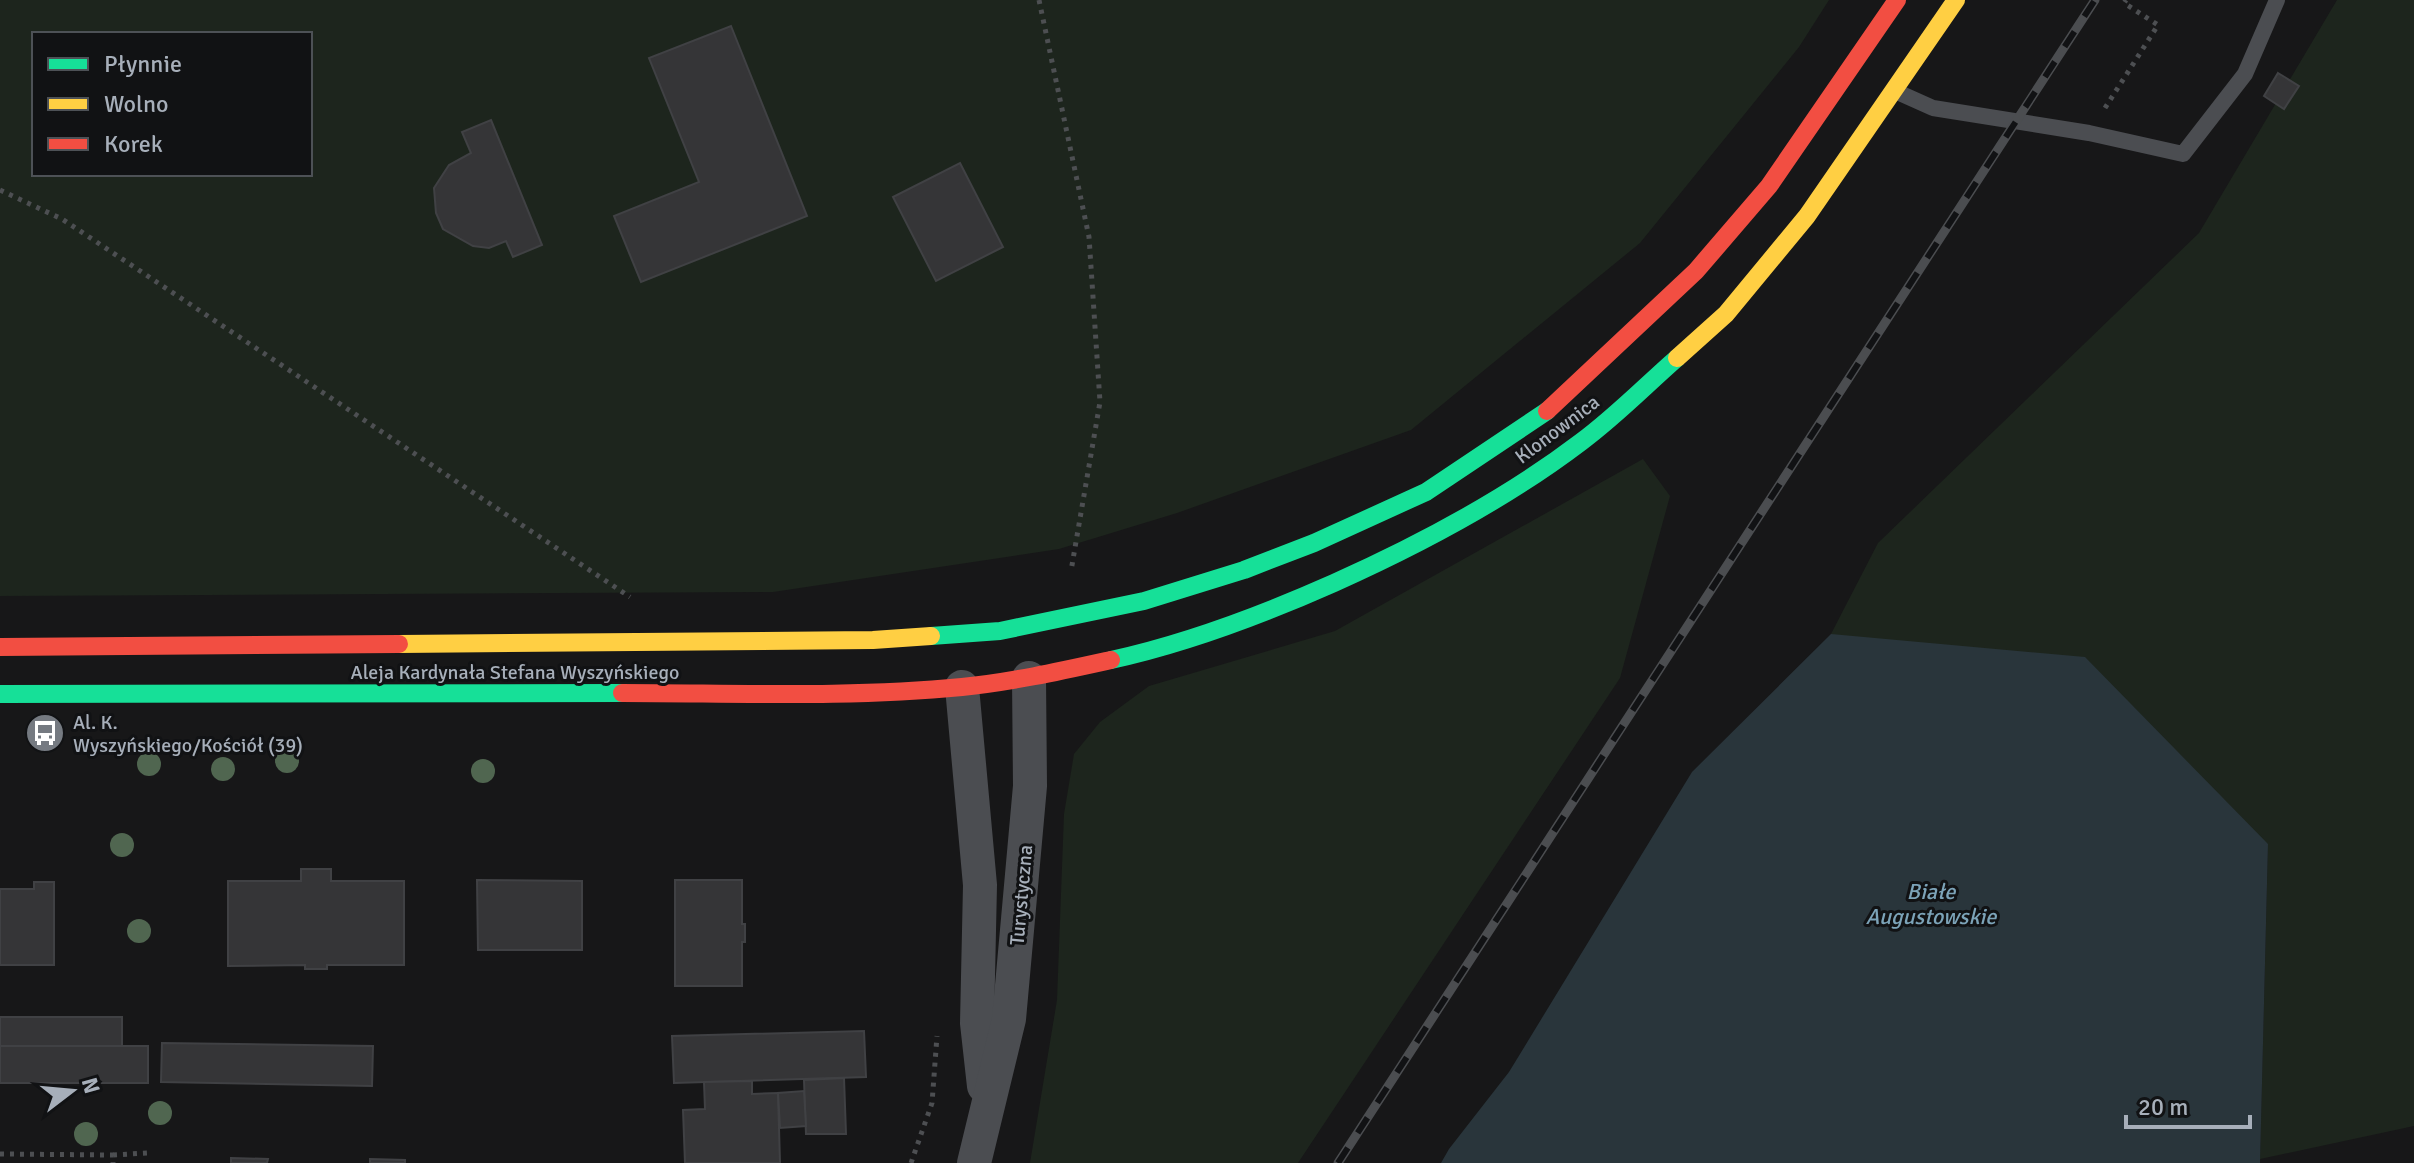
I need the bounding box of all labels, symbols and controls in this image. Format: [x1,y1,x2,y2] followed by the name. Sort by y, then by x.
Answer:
[32,32,312,176] legend
[104,49,182,79] text: Płynnie
[104,89,169,119] text: Wolno
[104,129,163,159] text: Korek
[1510,389,1605,469] street label: Klonownica
[351,660,679,685] street label: Aleja Kardynała Stefana Wyszyńskiego
[73,710,303,758] place label: Al. K. Wyszyńskiego/Kościół (39)
[24,712,66,754] bus stop icon: Al. K. Wyszyńskiego/Kościół (39)
[1005,844,1038,946] street label: Turystyczna
[1866,878,1997,930] water label: Białe Augustowskie
[32,1051,112,1131] north arrow
[76,1075,106,1097] text: N
[2126,1079,2250,1129] scale bar
[2138,1092,2188,1122] text: 20 m

